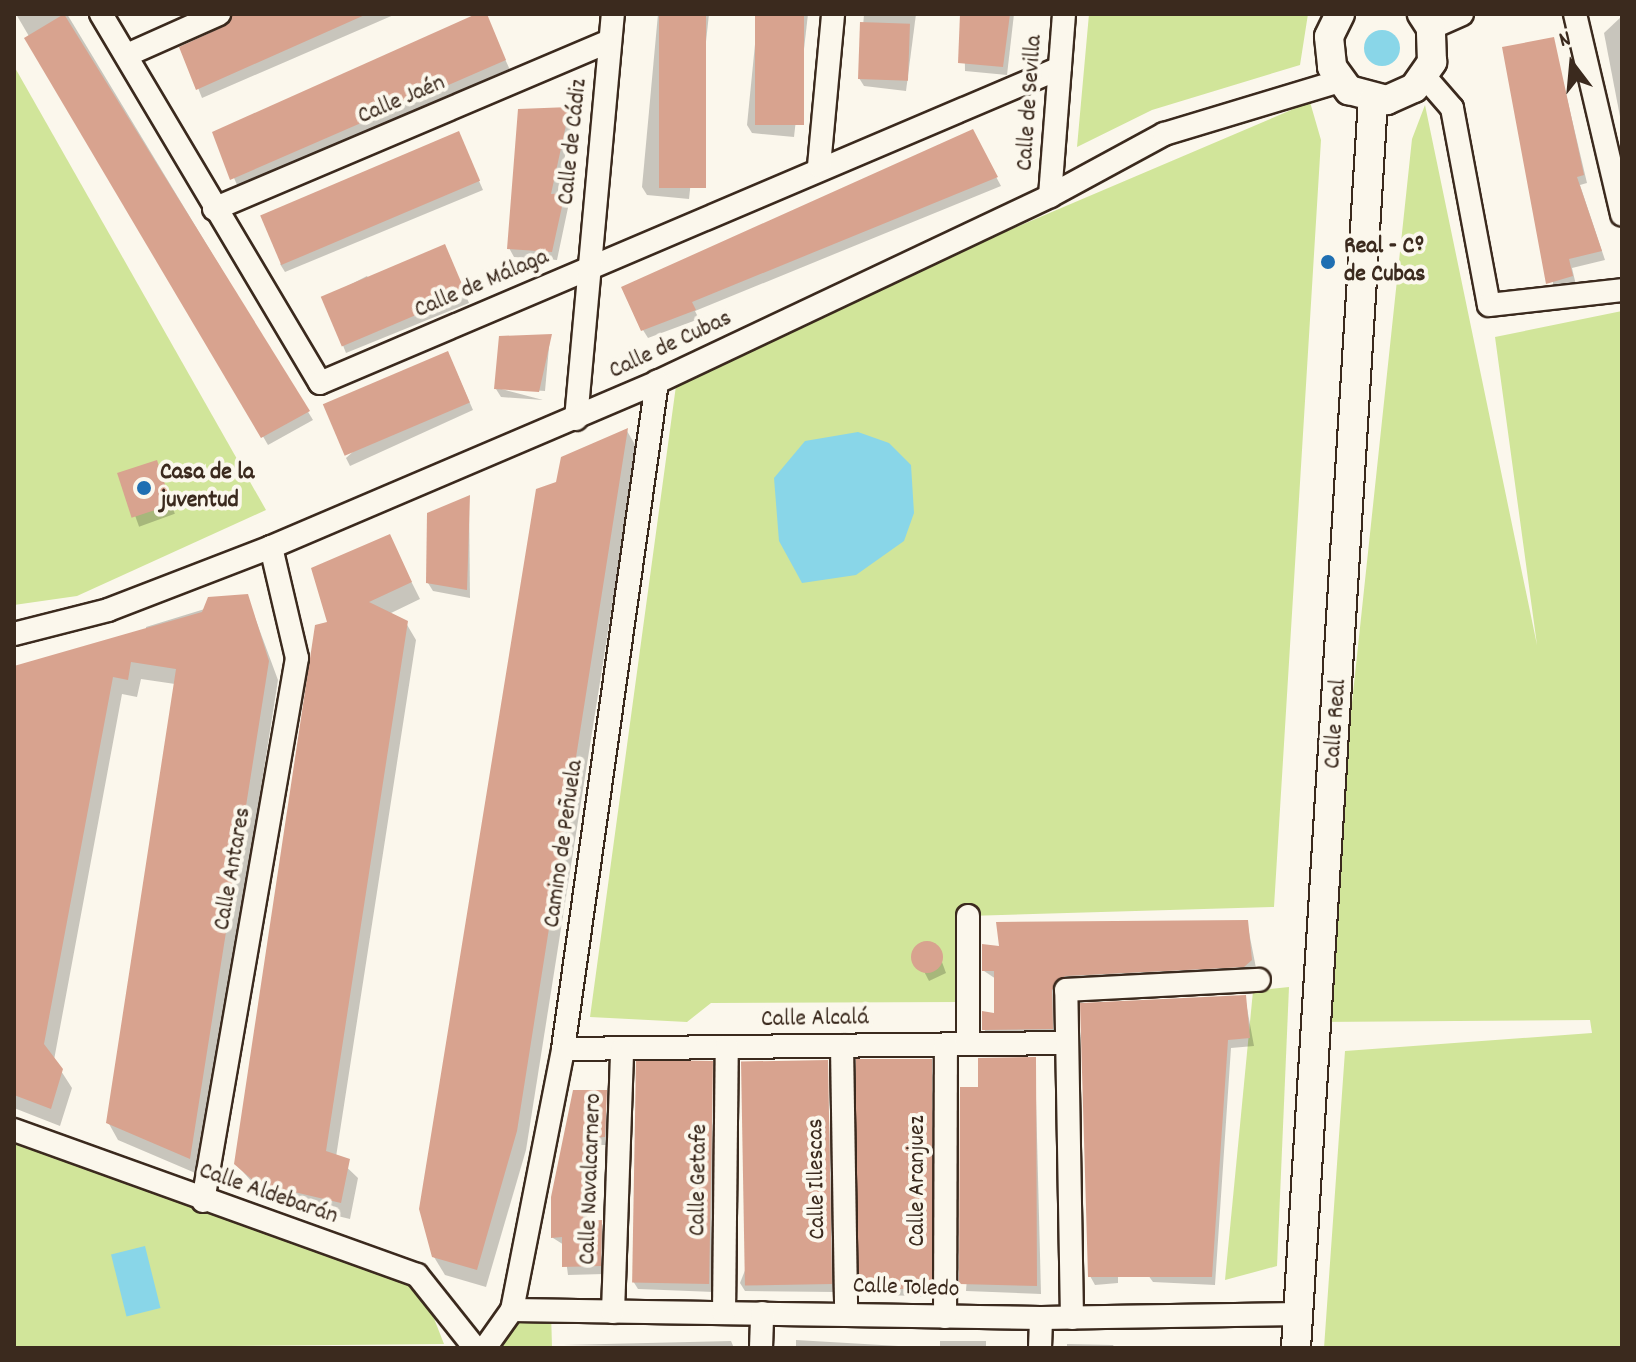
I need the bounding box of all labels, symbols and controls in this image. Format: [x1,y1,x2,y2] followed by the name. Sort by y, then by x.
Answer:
[1532,24,1612,104] north arrow
[1556,24,1575,57] text: N
[1012,34,1050,172] street label: Calle de Sevilla
[354,70,450,132] street label: Calle Jaén
[553,78,595,206] street label: Calle de Cádiz
[1344,234,1425,290] place label: Real - Cº de Cubas
[411,244,553,326] street label: Calle de Málaga
[1319,253,1337,271] marker: Real - Cº de Cubas
[605,305,737,387] street label: Calle de Cubas
[160,460,254,516] place label: Casa de la juventud
[135,479,153,497] marker: Casa de la juventud
[1320,678,1354,770] street label: Calle Real
[539,758,591,930] street label: Camino de Peñuela
[209,805,259,933] street label: Calle Antares
[761,1005,869,1035] street label: Calle Alcalá
[575,1093,609,1265] street label: Calle Navalcarnero
[905,1115,933,1247] street label: Calle Aranjuez
[803,1118,833,1240] street label: Calle Illescas
[685,1124,715,1236] street label: Calle Getafe
[195,1158,341,1232] street label: Calle Aldebarán
[852,1273,960,1305] street label: Calle Toledo

